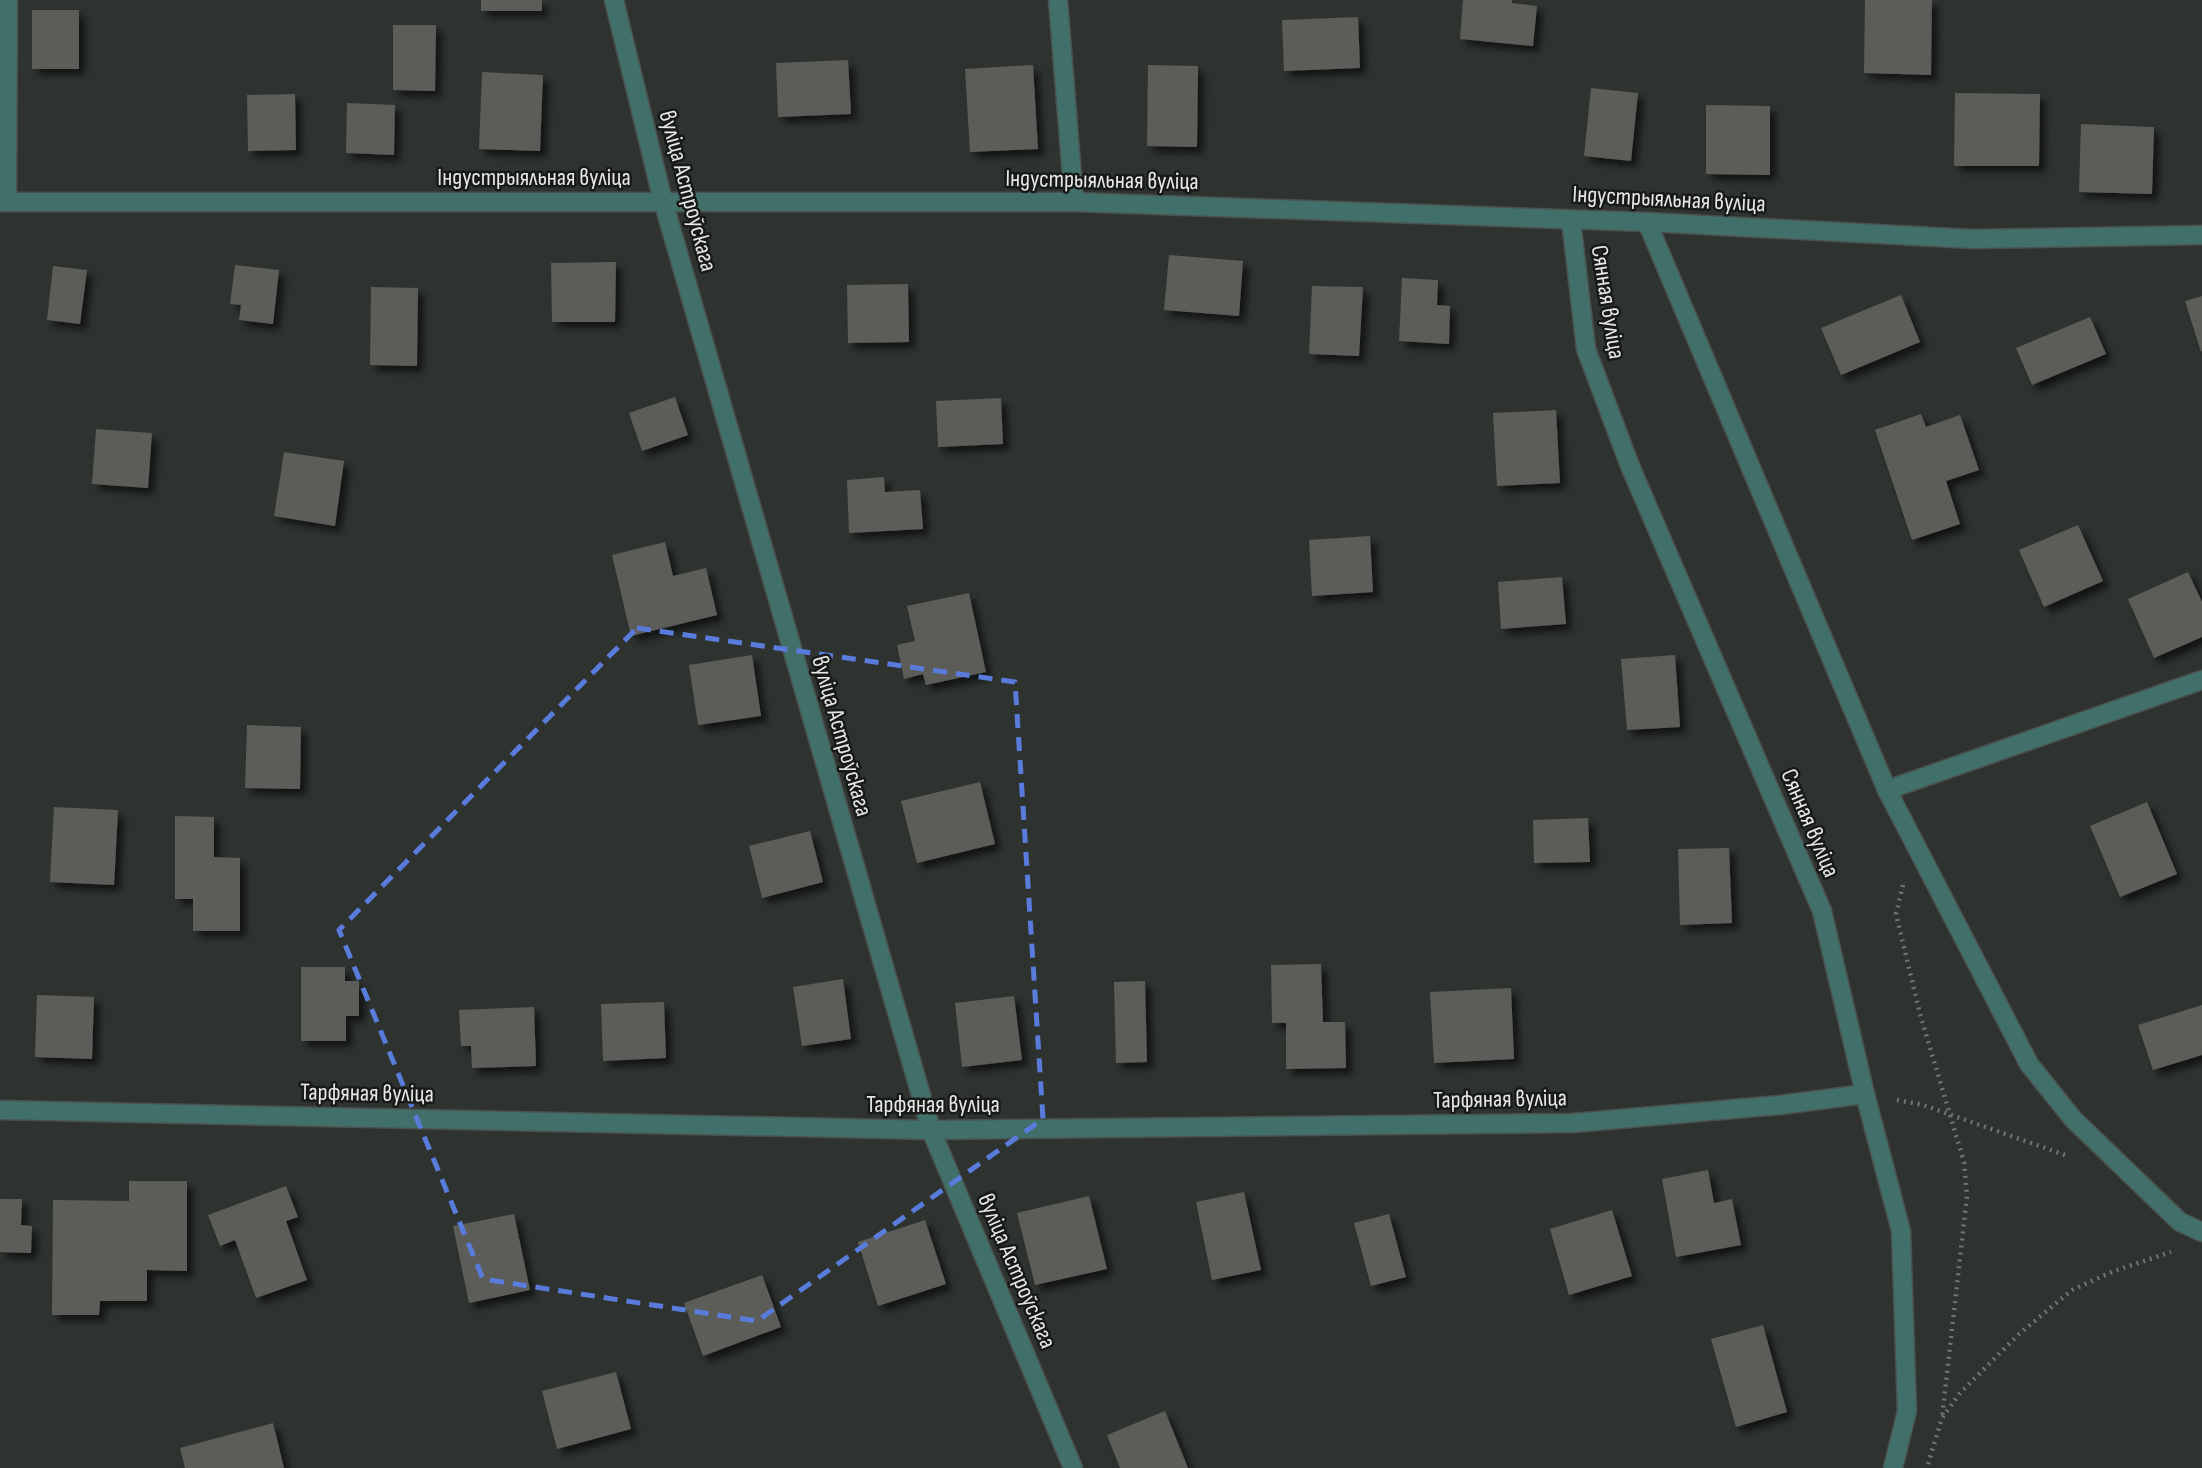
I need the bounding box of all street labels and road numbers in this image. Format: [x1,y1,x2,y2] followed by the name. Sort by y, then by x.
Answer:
[653,107,723,275] street label: вуліца Астроўскага
[437,163,631,192] street label: Індустрыяльная вуліца
[1005,164,1199,196] street label: Індустрыяльная вуліца
[1572,179,1766,219] street label: Індустрыяльная вуліца
[1585,243,1631,361] street label: Сянная вуліца
[805,653,879,819] street label: вуліца Астроўскага
[1774,764,1846,882] street label: Сянная вуліца
[300,1077,434,1109] street label: Тарфяная вуліца
[1433,1083,1567,1115] street label: Тарфяная вуліца
[866,1090,1000,1119] street label: Тарфяная вуліца
[971,1189,1063,1353] street label: вуліца Астроўскага

